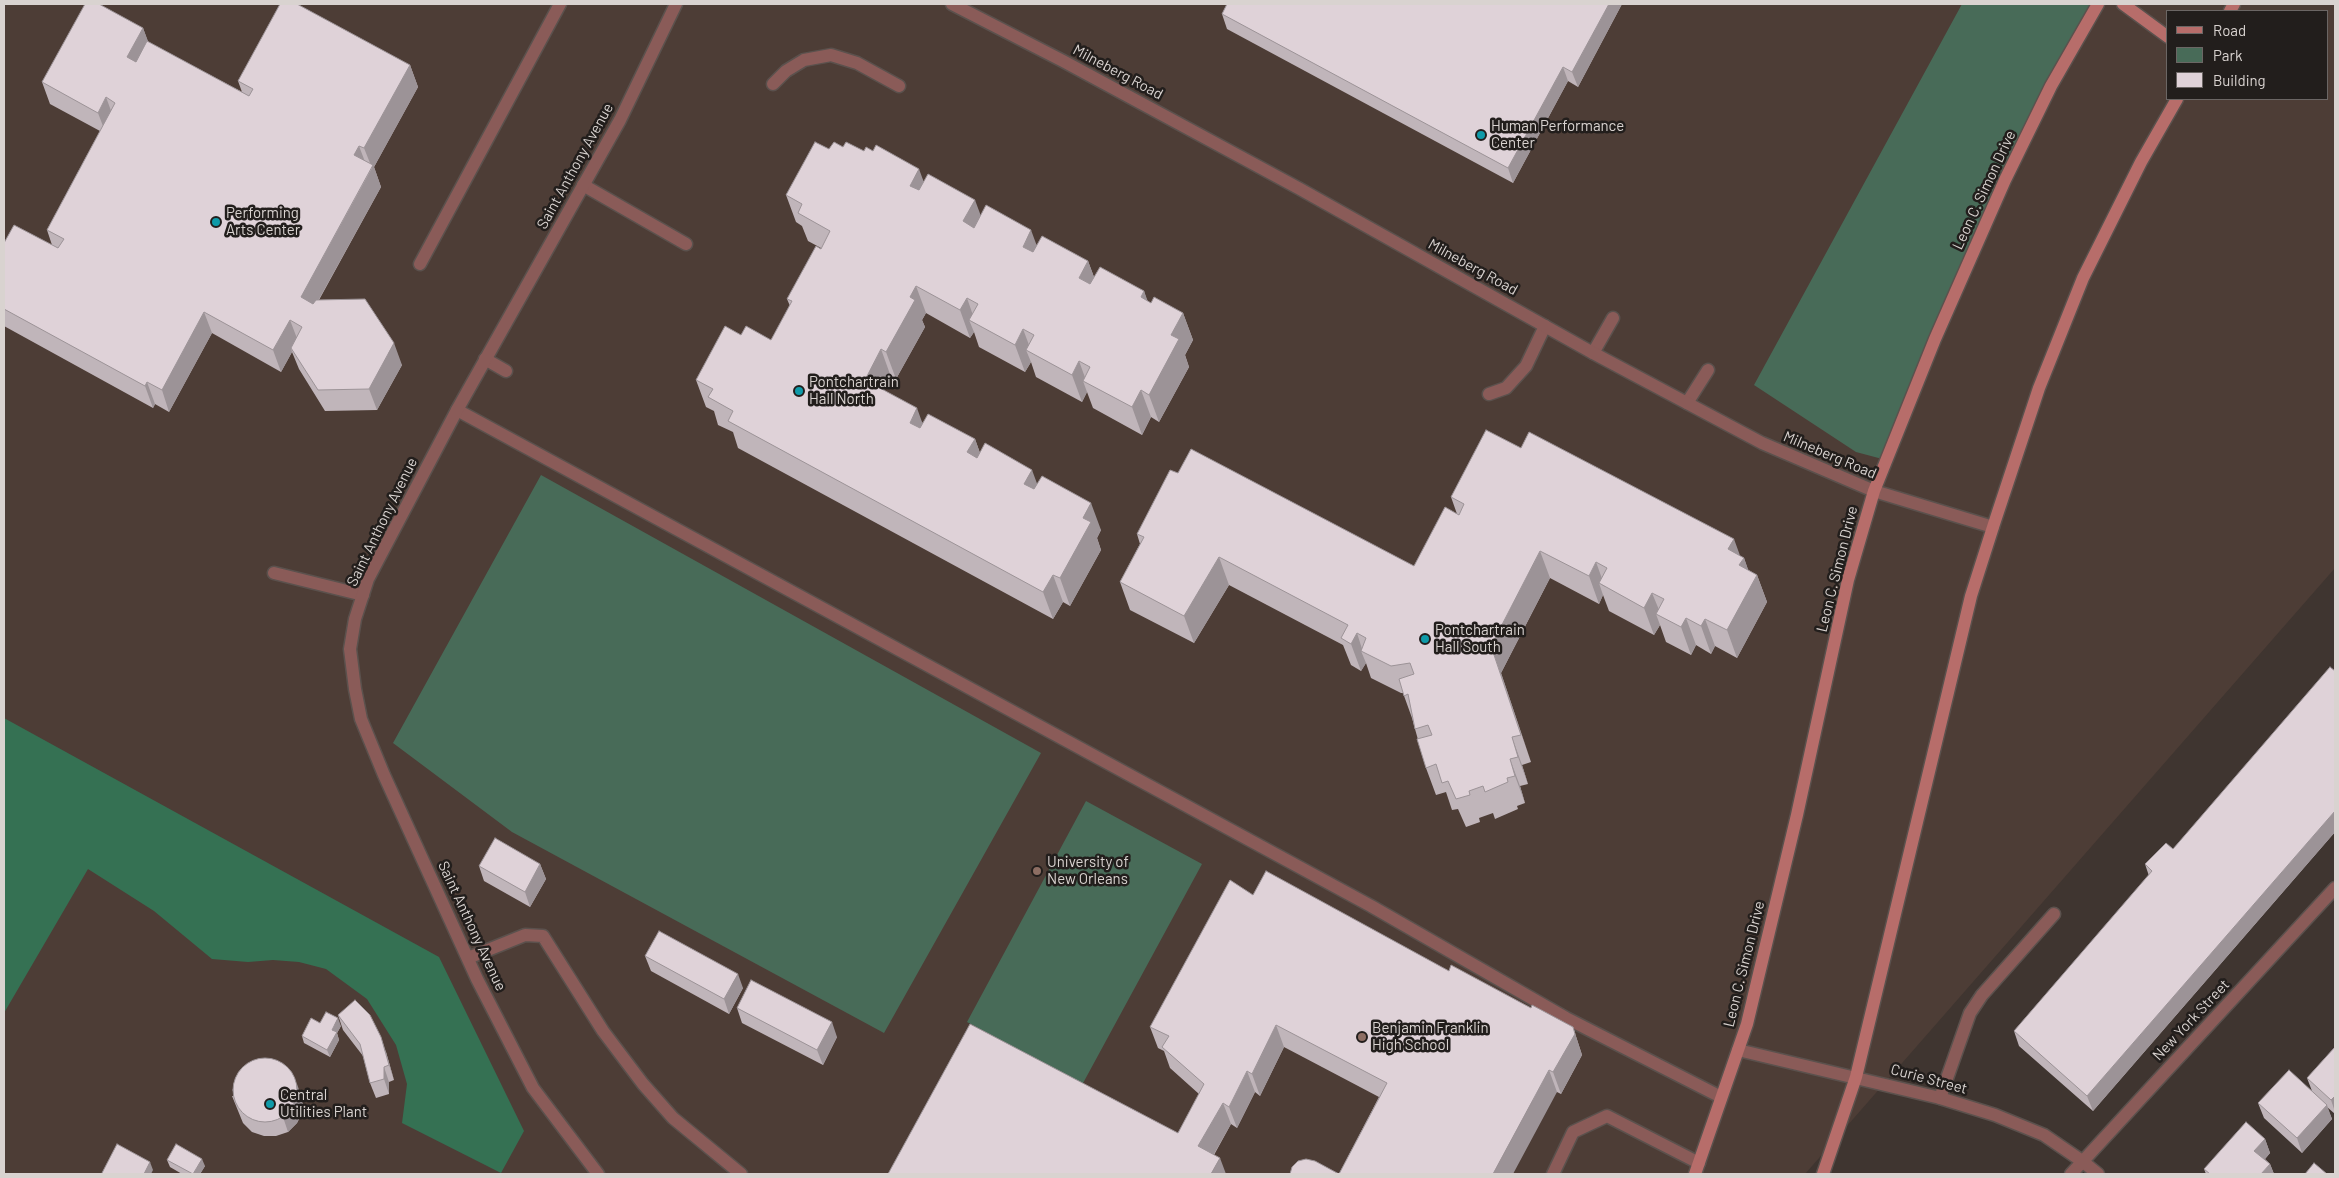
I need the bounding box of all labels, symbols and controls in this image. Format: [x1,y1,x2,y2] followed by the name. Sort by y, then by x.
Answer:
[2166,10,2329,100] legend
[2213,21,2246,39] text: Road
[1070,41,1166,103] street label: Milneberg Road
[2213,46,2242,64] text: Park
[2213,71,2266,89] text: Building
[533,100,617,232] street label: Saint Anthony Avenue
[1491,117,1624,152] place label: Human Performance Center
[1948,128,2020,252] street label: Leon C. Simon Drive
[1475,129,1487,141] marker: Human Performance Center
[226,204,300,239] place label: Performing Arts Center
[210,216,222,228] marker: Performing Arts Center
[1425,235,1521,299] street label: Milneberg Road
[809,373,899,408] place label: Pontchartrain Hall North
[793,385,805,397] marker: Pontchartrain Hall North
[1781,427,1879,483] street label: Milneberg Road
[343,455,421,589] street label: Saint Anthony Avenue
[1813,504,1861,634] street label: Leon C. Simon Drive
[1435,621,1525,656] place label: Pontchartrain Hall South
[1419,633,1431,645] marker: Pontchartrain Hall South
[1047,853,1129,888] place label: University of New Orleans
[434,858,510,994] street label: Saint Anthony Avenue
[1031,865,1043,877] marker: University of New Orleans
[1720,899,1768,1029] street label: Leon C. Simon Drive
[2149,976,2233,1064] street label: New York Street
[1372,1019,1489,1054] place label: Benjamin Franklin High School
[1356,1031,1368,1043] marker: Benjamin Franklin High School
[1889,1060,1969,1098] street label: Curie Street
[280,1086,367,1121] place label: Central Utilities Plant
[264,1098,276,1110] marker: Central Utilities Plant

